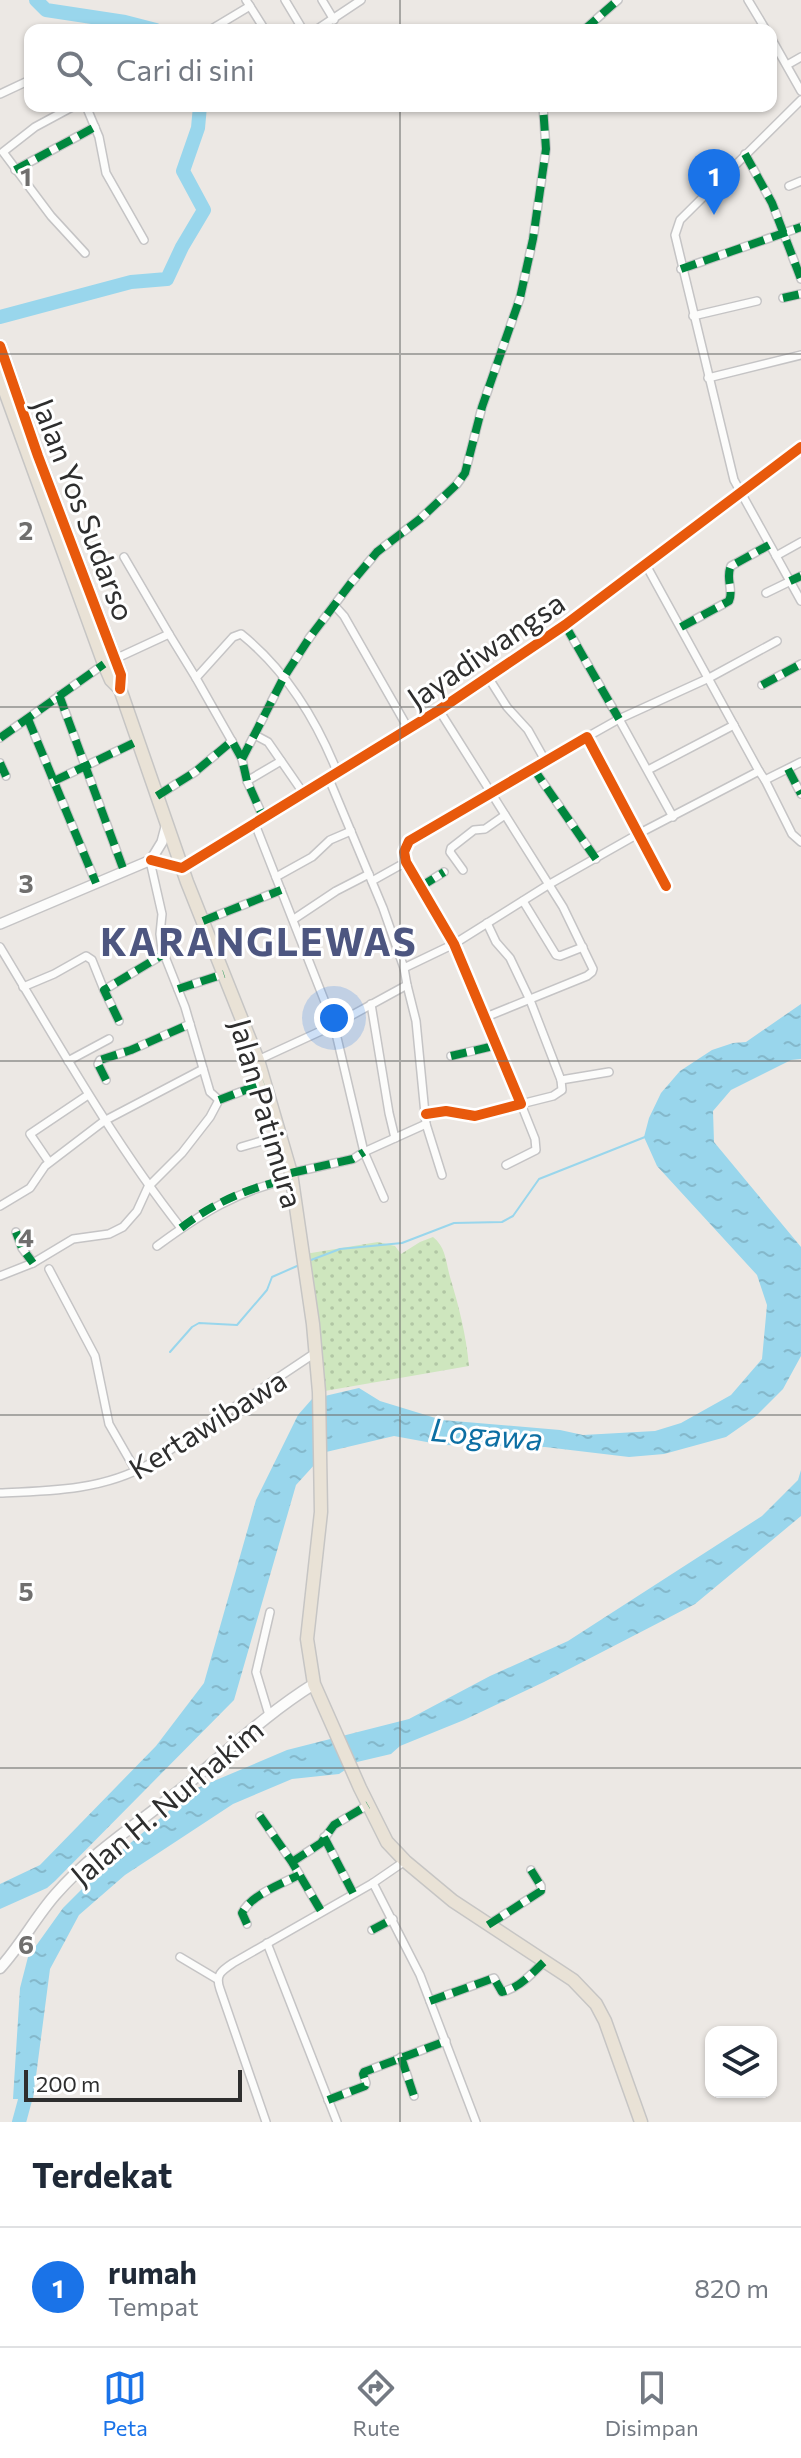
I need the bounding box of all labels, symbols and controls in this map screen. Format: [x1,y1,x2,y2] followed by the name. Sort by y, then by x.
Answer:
[24,24,777,112] search box
[52,46,96,90] icon: search
[116,50,255,87] text: Cari di sini
[688,149,740,215] pin: 1
[20,160,32,191] text: 1
[26,393,144,625] street label: Jalan Yos Sudarso
[19,514,33,545] text: 2
[399,583,571,715] street label: Jayadiwangsa
[18,867,34,898] text: 3
[100,917,418,964] district label: KARANGLEWAS
[314,998,354,1038] your location
[223,1014,313,1212] street label: Jalan Patimura
[18,1221,34,1252] text: 4
[121,1360,293,1486] street label: Kertawibawa
[429,1408,545,1458] water label: Logawa
[18,1575,34,1606] text: 5
[62,1710,270,1892] street label: Jalan H. Nurhakim
[18,1928,34,1959] text: 6
[705,2026,777,2098] map controls
[705,2026,777,2098] button: layers
[24,2066,242,2102] scale bar
[36,2070,100,2097] text: 200 m
[32,2153,173,2195] text: Terdekat
[108,2253,197,2290] text: rumah
[52,2272,64,2303] text: 1
[694,2272,769,2303] text: 820 m
[108,2290,199,2321] text: Tempat
[102,2366,148,2441] tab: Peta
[353,2366,400,2441] tab: Rute
[605,2366,699,2441] tab: Disimpan

